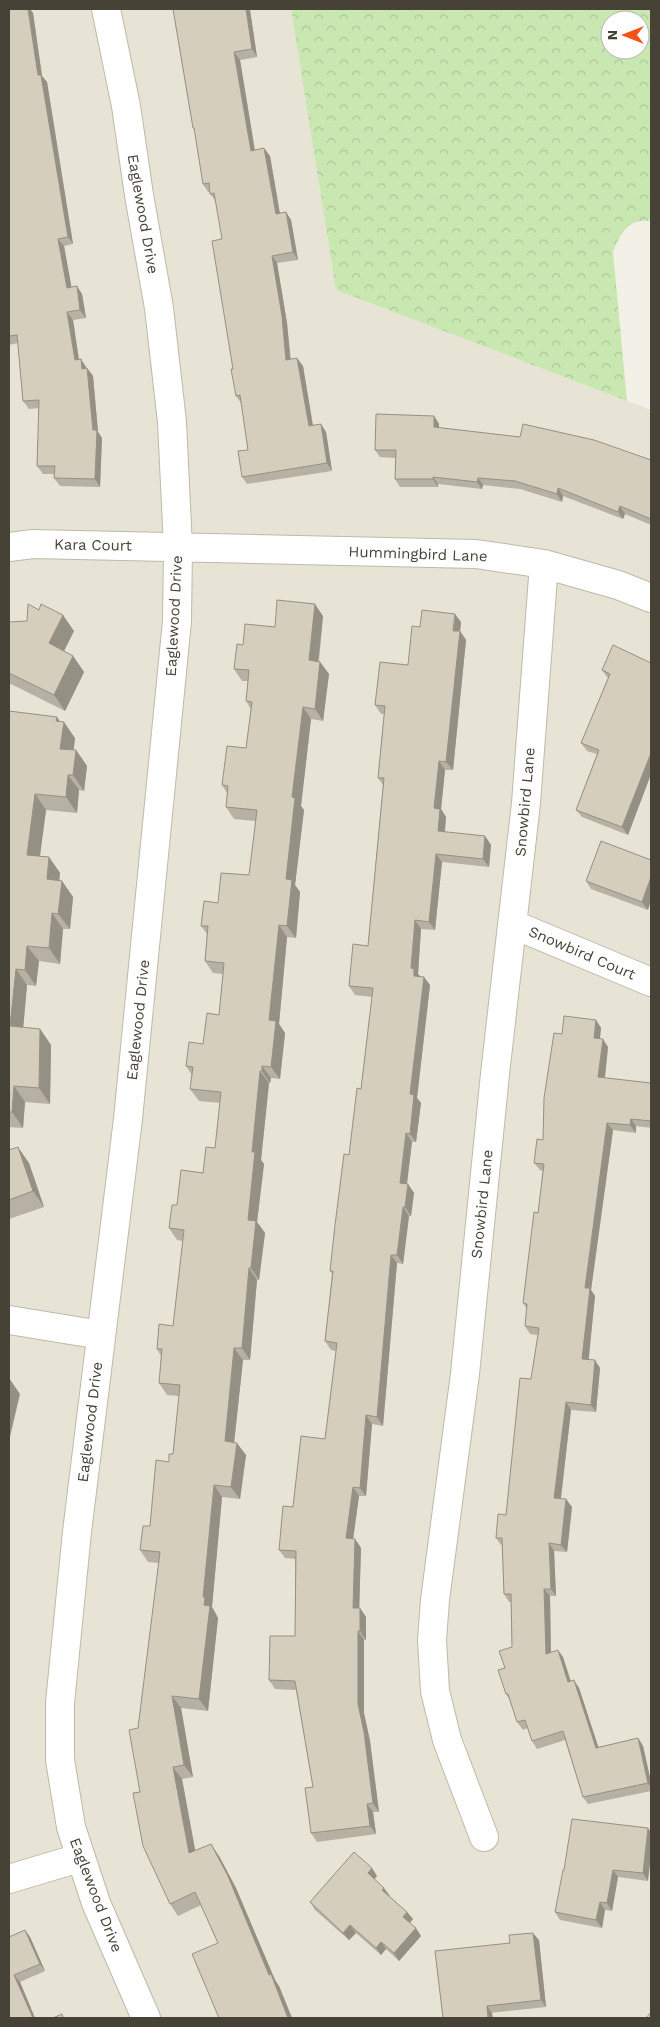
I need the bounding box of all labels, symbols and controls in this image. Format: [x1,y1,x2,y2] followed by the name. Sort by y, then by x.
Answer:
[600,10,650,60] north arrow
[604,30,620,40] text: N
[124,153,162,275] street label: Eaglewood Drive
[54,535,133,555] street label: Kara Court
[348,543,488,565] street label: Hummingbird Lane
[162,555,186,677] street label: Eaglewood Drive
[511,747,539,857] street label: Snowbird Lane
[526,922,639,984] street label: Snowbird Court
[123,959,153,1081] street label: Eaglewood Drive
[467,1149,497,1259] street label: Snowbird Lane
[74,1361,106,1483] street label: Eaglewood Drive
[66,1835,126,1955] street label: Eaglewood Drive

